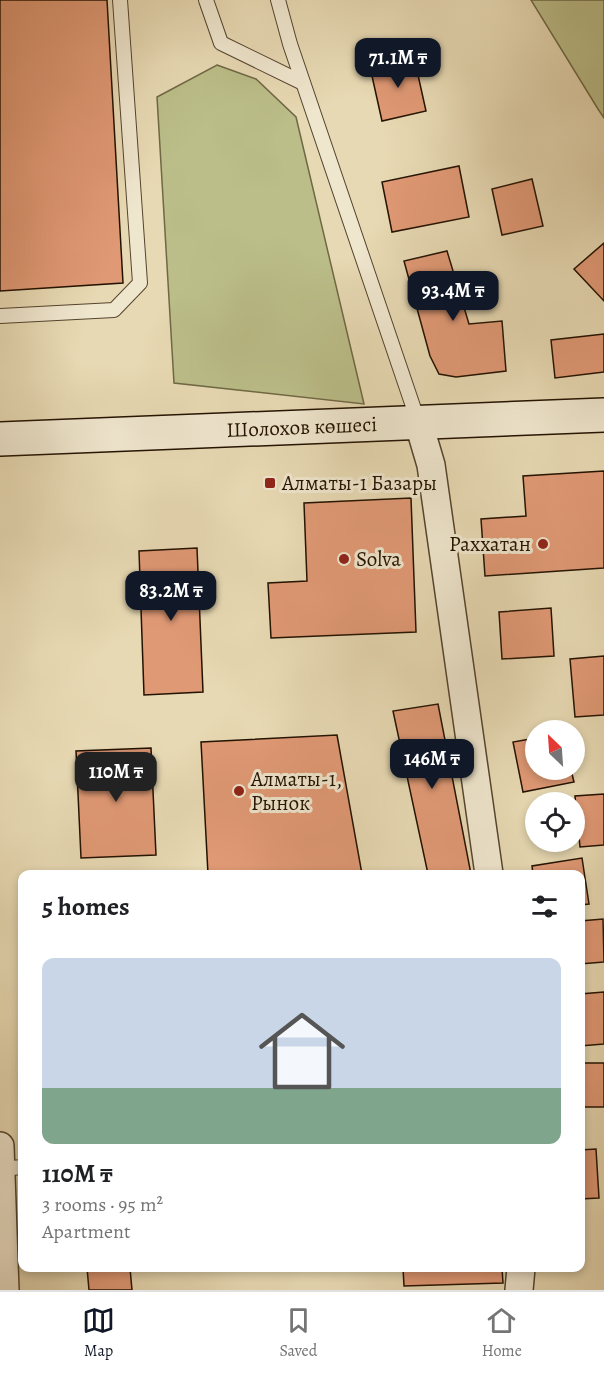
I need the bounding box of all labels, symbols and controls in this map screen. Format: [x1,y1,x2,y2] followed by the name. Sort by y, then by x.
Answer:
[343,38,453,89] pin: 71.1M ₸
[369,44,427,71] text: 71.1M ₸
[398,271,508,322] pin: 93.4M ₸
[422,277,484,304] text: 93.4M ₸
[226,410,378,444] street label: Шолохов көшесі
[281,469,437,497] place label: Алматы-1 Базары
[263,476,277,490] marker: Алматы-1 Базары
[449,530,531,558] place label: Раххатан
[536,537,550,551] marker: Раххатан
[356,545,401,573] place label: Solva
[337,552,351,566] marker: Solva
[116,571,226,622] pin: 83.2M ₸
[139,577,203,604] text: 83.2M ₸
[525,720,585,780] north arrow
[525,720,585,852] map controls
[383,739,481,790] pin: 146M ₸
[404,745,460,772] text: 146M ₸
[67,752,165,803] pin: 110M ₸
[89,758,143,785] text: 110M ₸
[250,765,342,817] place label: Алматы-1, Рынок
[232,784,246,798] marker: Алматы-1, Рынок
[525,792,585,852] button: locate
[42,889,130,924] text: 5 homes
[528,890,561,923] icon: filters
[248,997,356,1105] icon: home
[42,1156,113,1191] text: 110M ₸
[42,1191,163,1218] text: 3 rooms · 95 m²
[42,1218,131,1245] text: Apartment
[82,1304,115,1362] tab: Map
[279,1304,317,1362] tab: Saved
[482,1304,522,1362] tab: Home

